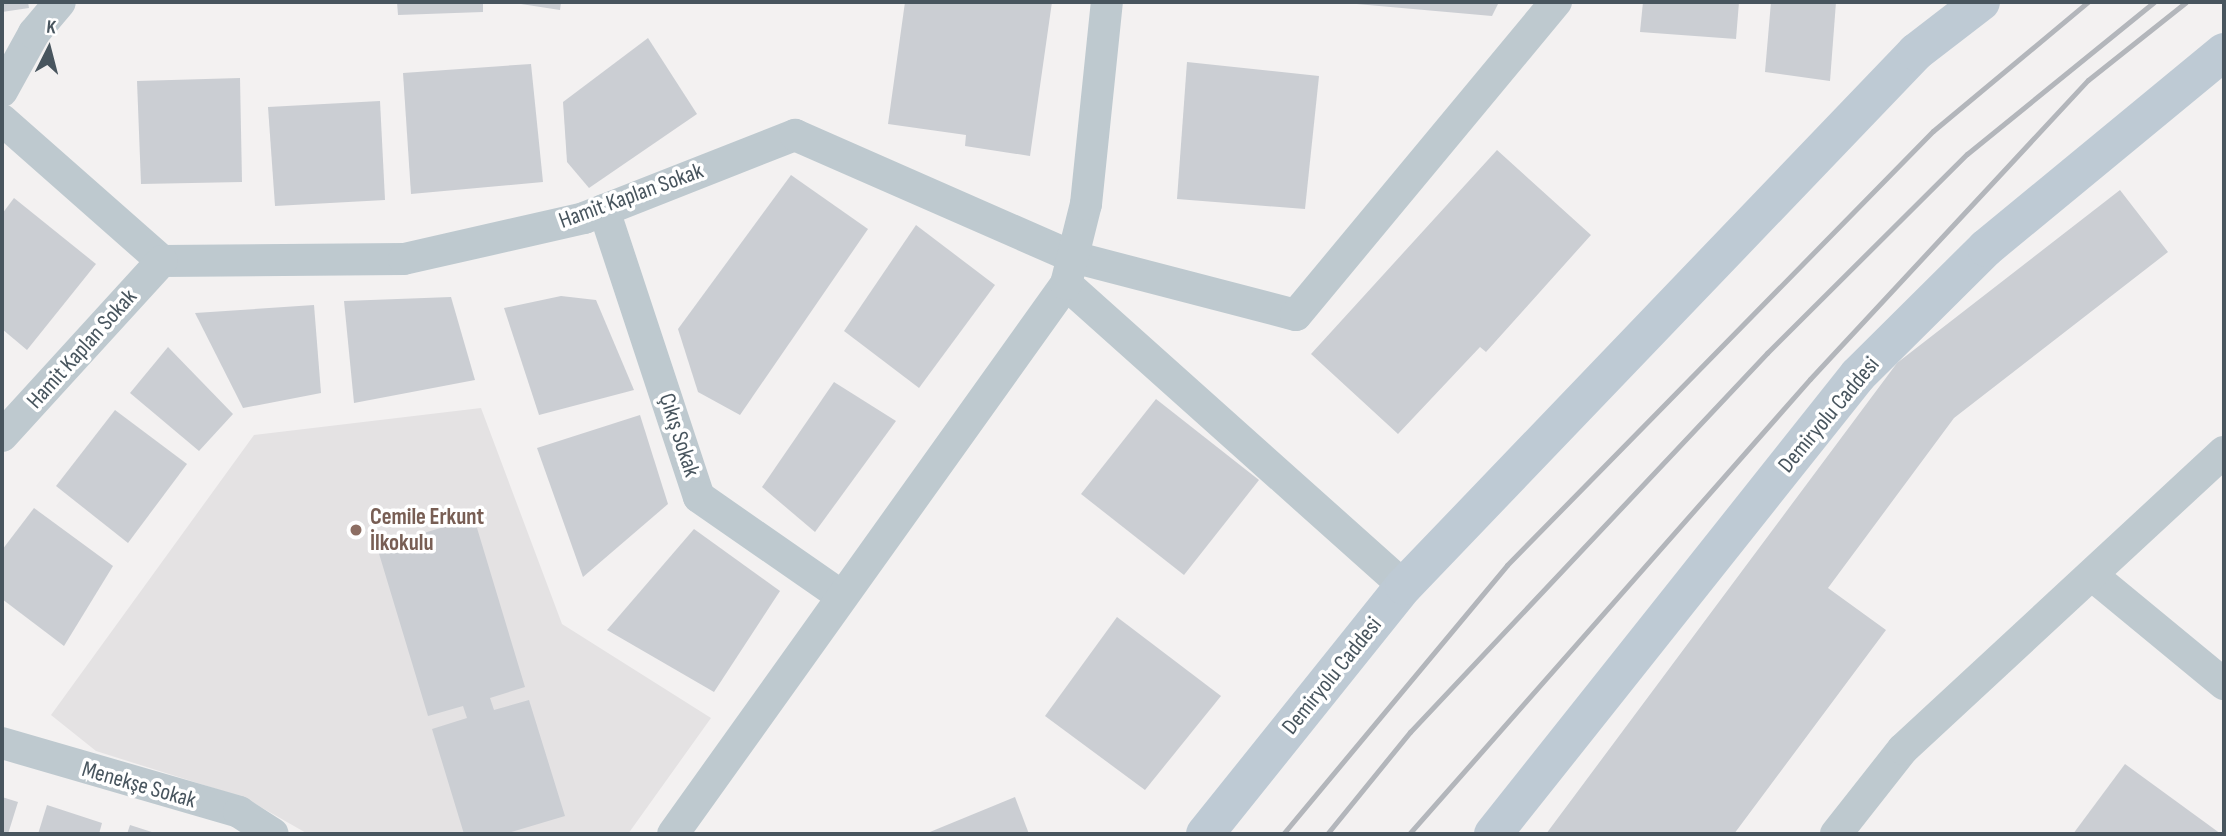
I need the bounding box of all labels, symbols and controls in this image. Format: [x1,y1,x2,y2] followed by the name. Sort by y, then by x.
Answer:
[14,14,84,84] north arrow
[45,16,57,40] text: K
[555,157,707,235] street label: Hamit Kaplan Sokak
[21,284,143,414] street label: Hamit Kaplan Sokak
[1773,351,1885,479] street label: Demiryolu Caddesi
[653,390,705,480] street label: Çıkış Sokak
[370,503,484,557] place label: Cemile Erkunt İlkokulu
[348,522,364,538] marker: Cemile Erkunt İlkokulu
[1276,612,1388,740] street label: Demiryolu Caddesi
[79,756,199,814] street label: Menekşe Sokak

